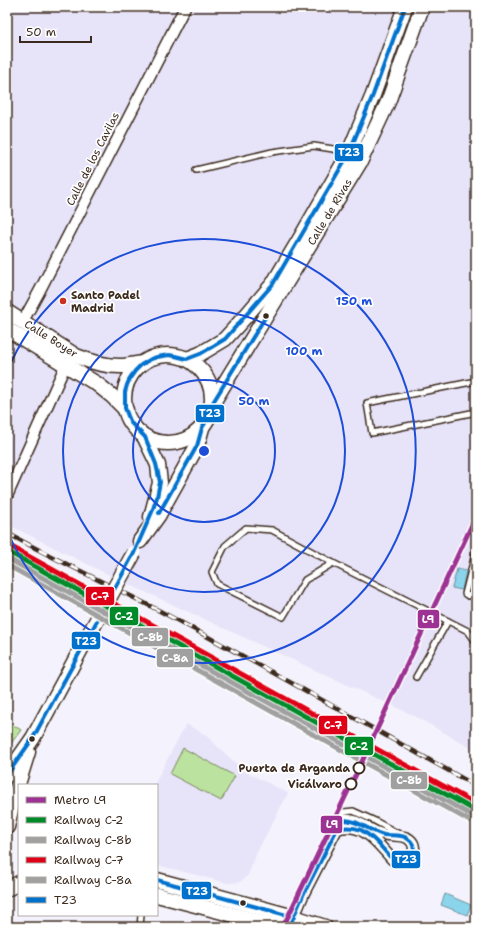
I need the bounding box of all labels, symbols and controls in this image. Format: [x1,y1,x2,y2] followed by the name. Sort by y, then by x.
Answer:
[20,18,91,44] scale bar
[26,24,56,40] text: 50 m
[63,110,123,208] street label: Calle de los Cavilas
[334,143,364,162] line badge: T23
[338,145,360,160] text: T23
[304,176,356,248] street label: Calle de Rivas
[71,288,140,316] place label: Santo Padel Madrid
[336,293,372,309] text: 150 m
[58,296,68,306] marker: Santo Padel Madrid
[261,311,271,321] unlabelled marker
[21,317,81,361] street label: Calle Boyer
[286,343,323,359] text: 100 m
[239,393,270,409] text: 50 m
[195,404,225,423] line badge: T23
[199,406,221,421] text: T23
[197,444,211,458] centre of rings
[85,586,115,606] line badge: C-7
[91,589,109,604] text: C-7
[109,606,139,626] line badge: C-2
[115,609,133,624] text: C-2
[417,609,440,629] line badge: L9
[422,612,435,627] text: L9
[131,627,169,647] line badge: C-8b
[137,630,163,645] text: C-8b
[71,631,101,650] line badge: T23
[75,634,97,649] text: T23
[156,648,194,668] line badge: C-8a
[162,651,189,666] text: C-8a
[318,715,348,735] line badge: C-7
[324,718,342,733] text: C-7
[27,734,37,744] unlabelled marker
[344,736,374,756] line badge: C-2
[350,739,368,754] text: C-2
[239,761,350,776] place label: Puerta de Arganda
[352,761,366,775] marker: Puerta de Arganda
[390,771,428,790] line badge: C-8b
[396,773,422,788] text: C-8b
[288,777,342,792] place label: Vicálvaro
[344,777,358,791] marker: Vicálvaro
[18,784,158,916] legend
[54,792,107,808] text: Metro L9
[54,812,123,828] text: Railway C-2
[320,815,343,834] line badge: L9
[326,817,339,832] text: L9
[54,832,132,848] text: Railway C-8b
[391,850,421,869] line badge: T23
[54,852,124,868] text: Railway C-7
[395,852,417,867] text: T23
[54,872,132,888] text: Railway C-8a
[181,881,212,900] line badge: T23
[186,884,208,899] text: T23
[54,892,77,908] text: T23
[238,898,248,908] unlabelled marker

